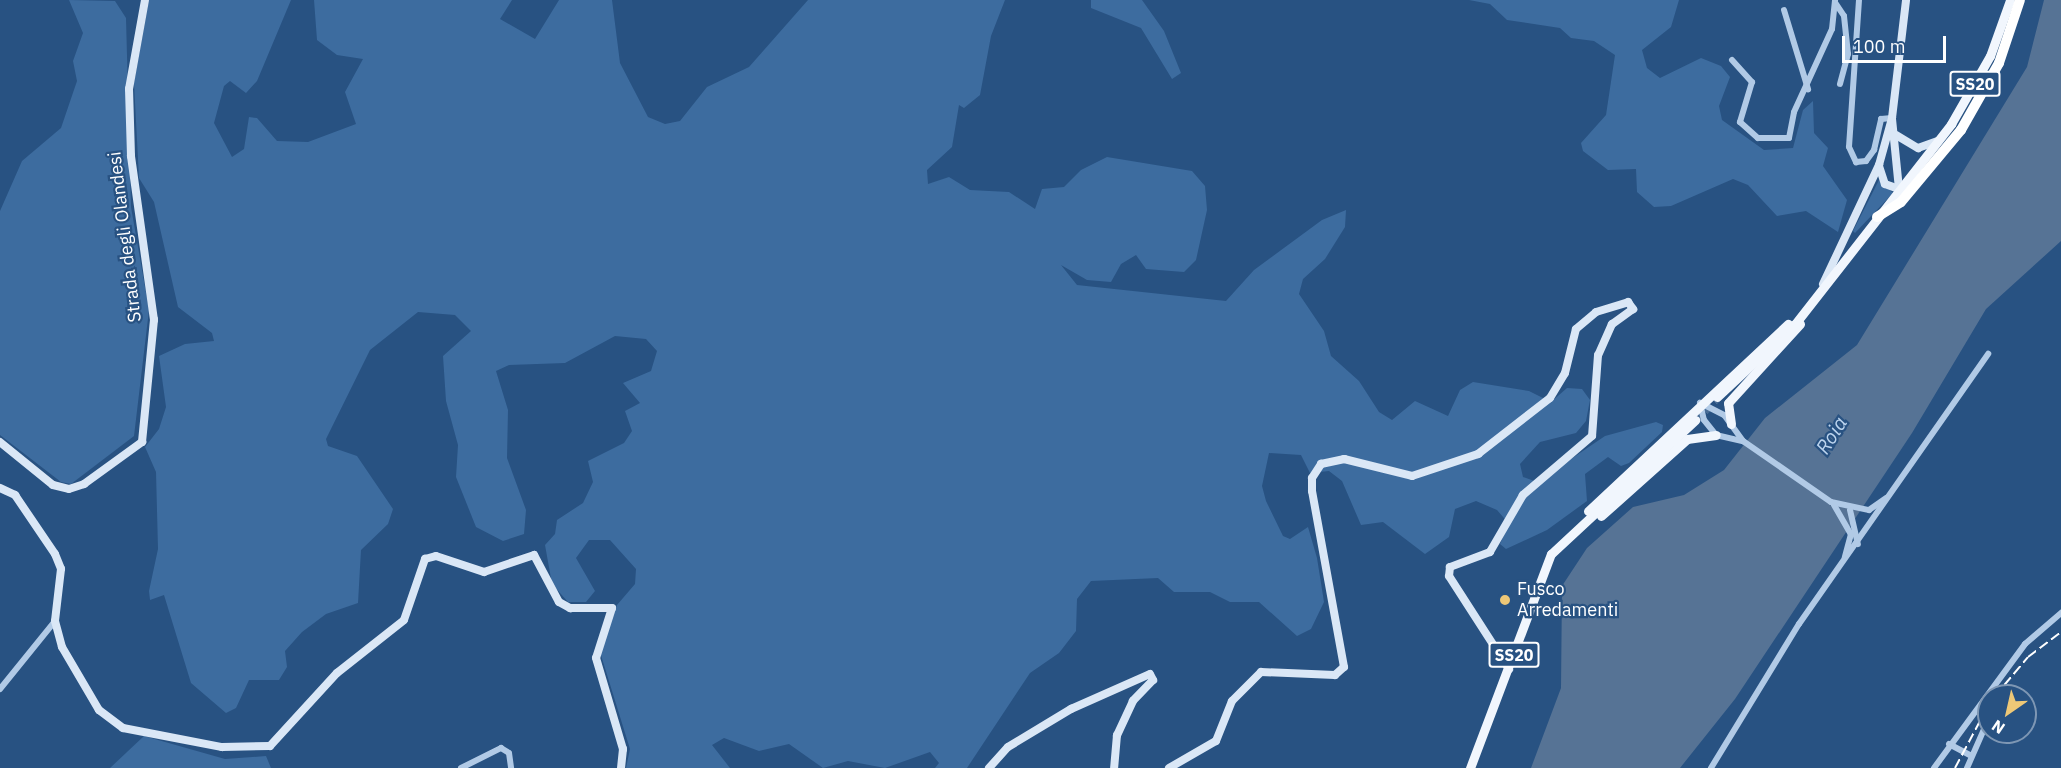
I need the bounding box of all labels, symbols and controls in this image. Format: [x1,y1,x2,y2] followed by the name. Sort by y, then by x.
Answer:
[1845,24,1948,62] scale bar
[1853,35,1905,58] text: 100 m
[1950,71,2000,97] road number: SS20
[104,150,146,324] street label: Strada degli Olandesi
[1810,412,1852,458] water label: Roia
[1517,579,1618,622] place label: Fusco Arredamenti
[1498,593,1512,607] marker: Fusco Arredamenti
[1488,642,1540,668] road number: SS20
[1977,684,2037,744] north arrow
[1988,716,2008,739] text: N

